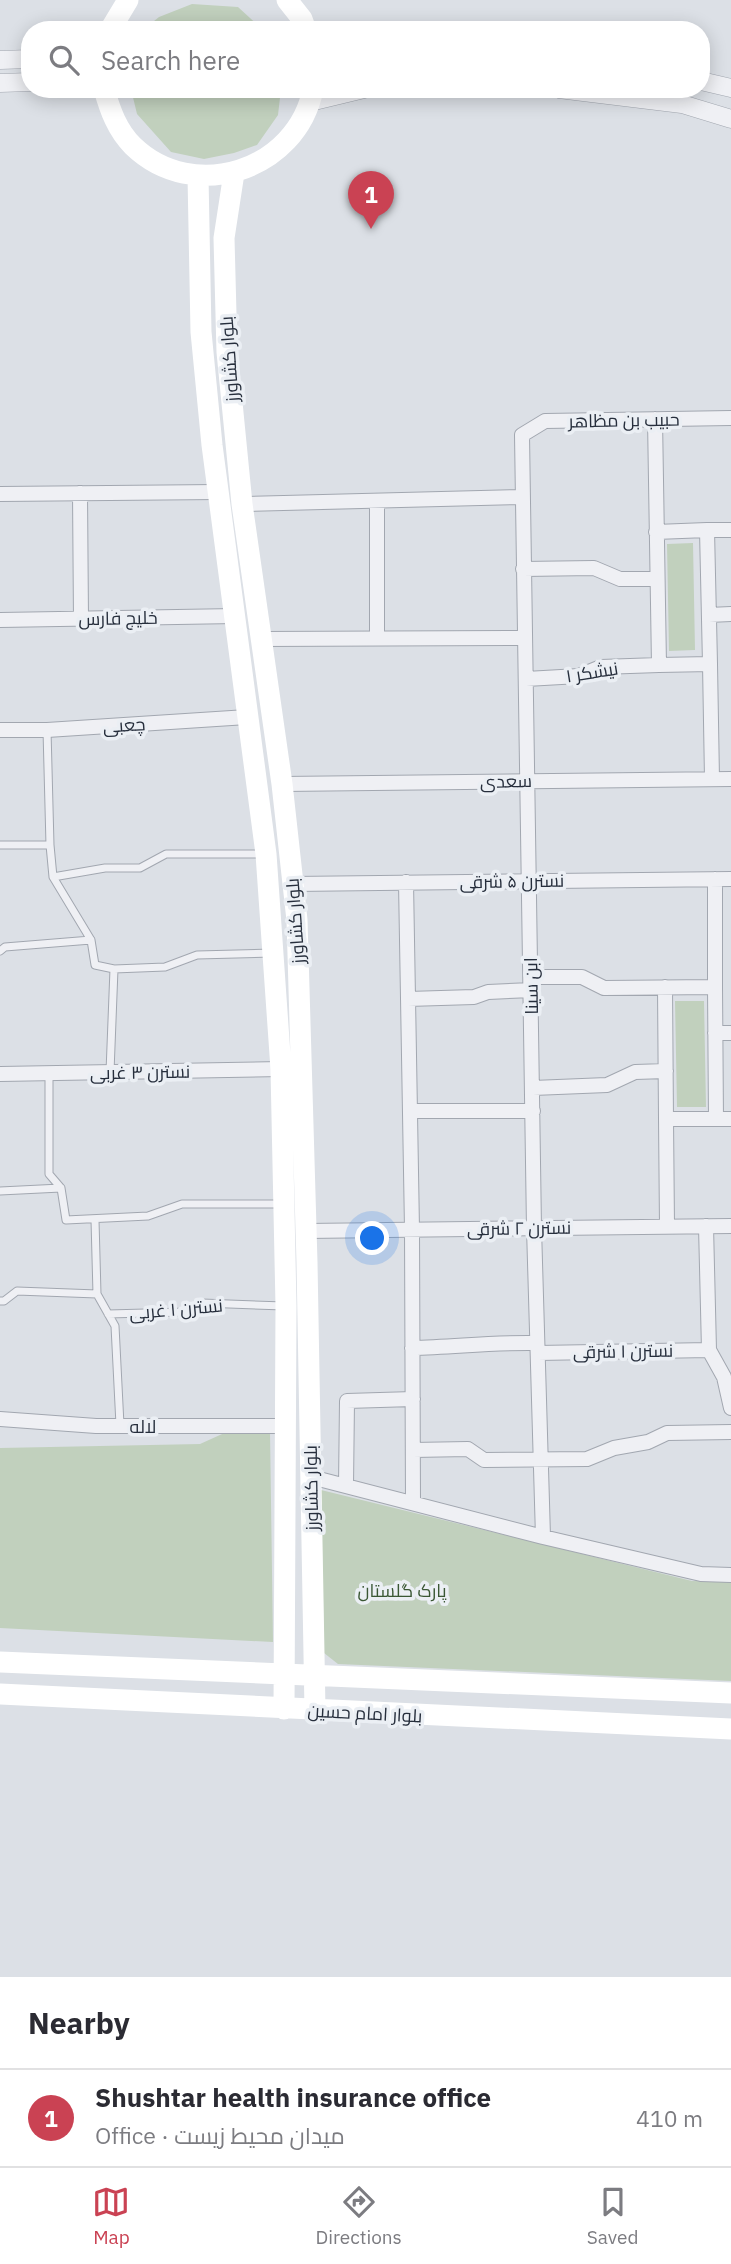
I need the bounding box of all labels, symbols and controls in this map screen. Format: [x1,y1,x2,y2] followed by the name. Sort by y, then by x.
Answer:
[21,21,710,98] search box
[45,41,83,79] icon: search
[101,43,240,77] text: Search here
[348,171,394,229] pin: 1
[215,315,244,404] street label: بلوار کشاورز
[567,408,680,432] street label: حبیب بن مظاهر
[78,606,158,631] street label: خلیج فارس
[564,657,620,687] street label: نیشکر ۱
[102,712,146,739] street label: چعبی
[480,769,532,793] street label: سعدی
[460,869,564,893] street label: نسترن ۵ شرقی
[281,877,310,966] street label: بلوار کشاورز
[519,957,543,1015] street label: ابن سینا
[90,1060,190,1084] street label: نسترن ۳ غربی
[467,1216,571,1240] street label: نسترن ۲ شرقی
[355,1221,389,1255] your location
[128,1293,224,1325] street label: نسترن ۱ غربی
[573,1339,673,1363] street label: نسترن ۱ شرقی
[130,1415,156,1438] street label: لاله
[299,1445,323,1532] street label: بلوار کشاورز
[358,1579,447,1603] park label: پارک گلستان
[307,1699,423,1728] street label: بلوار امام حسین
[28,2003,130,2042] text: Nearby
[95,2080,491,2114] text: Shushtar health insurance office
[44,2103,58,2133] text: 1
[636,2103,703,2133] text: 410 m
[95,2120,345,2150] text: Office · میدان محیط زیست
[92,2183,130,2249] tab: Map
[315,2183,402,2249] tab: Directions
[587,2183,639,2249] tab: Saved

